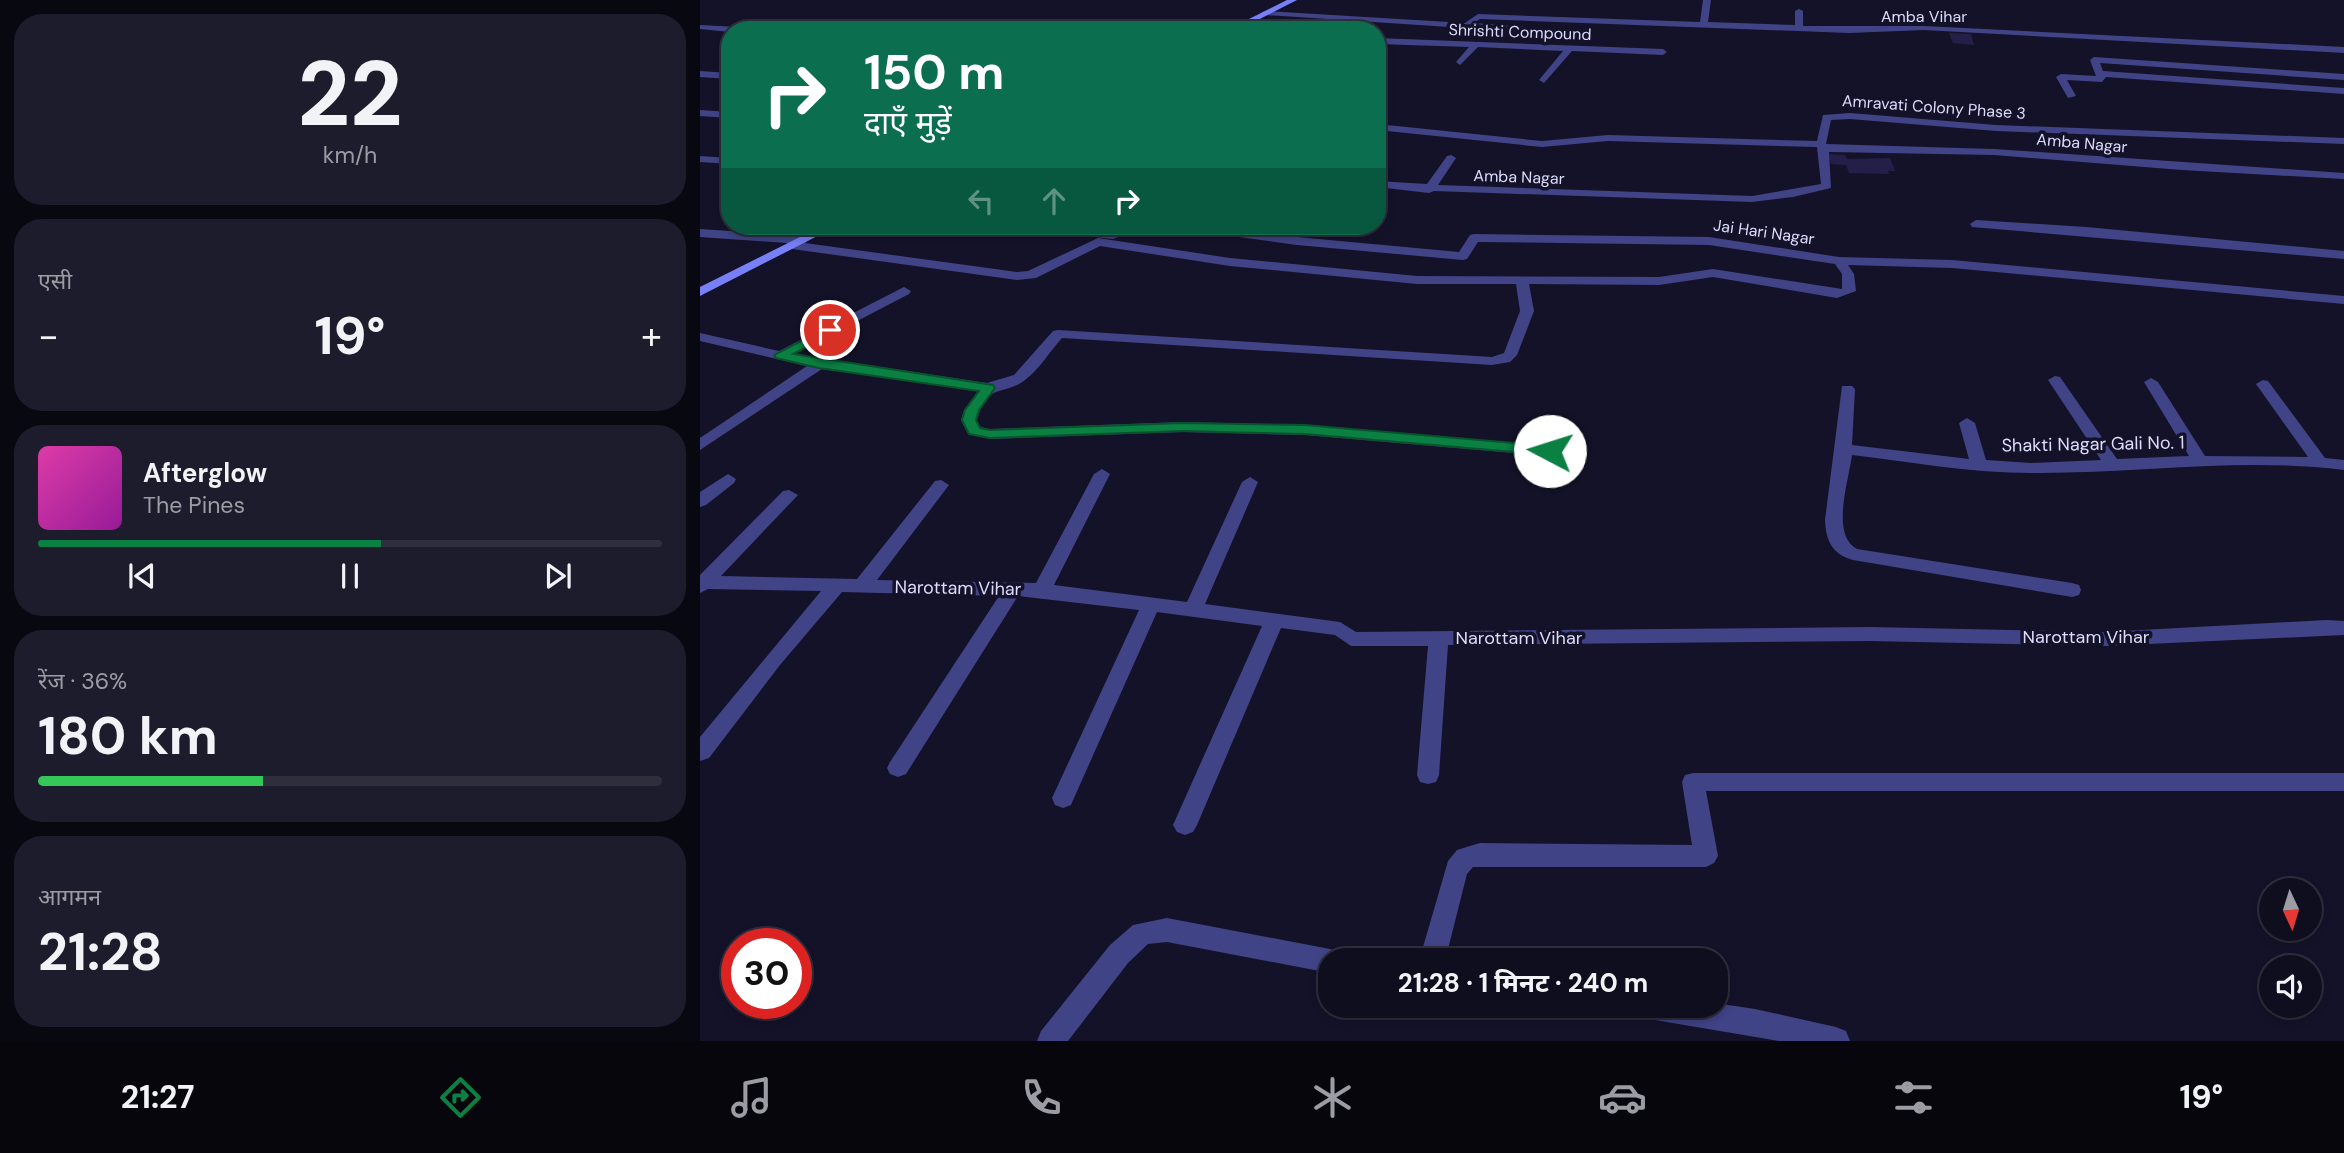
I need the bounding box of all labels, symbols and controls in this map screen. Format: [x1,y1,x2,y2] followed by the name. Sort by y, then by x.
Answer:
[1881,6,1967,27] street label: Amba Vihar
[1448,19,1592,45] street label: Shrishti Compound
[297,35,403,153] text: 22
[864,40,1004,104] text: 150 m
[749,49,840,140] icon: right
[1841,90,2027,124] street label: Amravati Colony Phase 3
[864,102,952,144] text: दाएँ मुड़ें
[2036,129,2128,157] street label: Amba Nagar
[323,140,377,170] text: km/h
[1473,165,1565,189] street label: Amba Nagar
[962,182,1000,220] icon: left
[1035,182,1073,220] icon: ahead
[1108,182,1146,220] icon: right
[1712,215,1816,249] street label: Jai Hari Nagar
[38,266,72,296] text: एसी
[800,300,860,360] pin
[315,302,385,370] text: 19°
[38,311,59,361] text: −
[641,311,662,361] text: +
[811,311,849,349] icon: arrive
[1513,414,1587,488] position arrow
[2001,430,2185,458] street label: Shakti Nagar Gali No. 1
[143,456,267,490] text: Afterglow
[143,490,245,520] text: The Pines
[123,557,161,595] icon: previous
[331,557,369,595] icon: pause
[539,557,577,595] icon: next
[894,575,1022,601] street label: Narottam Vihar
[2023,625,2150,649] street label: Narottam Vihar
[1456,626,1583,650] street label: Narottam Vihar
[38,666,127,696] text: रेंज · 36%
[38,702,218,770] text: 180 km
[2259,878,2322,942] north arrow
[2259,878,2322,1018] map controls
[38,882,101,912] text: आगमन
[38,918,163,986] text: 21:28
[721,928,812,1019] speed limit sign: 30
[2259,955,2322,1018] button: sound
[1398,966,1648,1000] text: 21:28 · 1 मिनट · 240 m
[436,1073,485,1122] icon: directions
[727,1073,776,1122] icon: music
[1017,1073,1066,1122] icon: phone
[1308,1073,1357,1122] icon: climate
[1598,1073,1647,1122] icon: car
[1889,1073,1938,1122] icon: filters
[121,1076,194,1118] text: 21:27
[2180,1076,2223,1118] text: 19°

